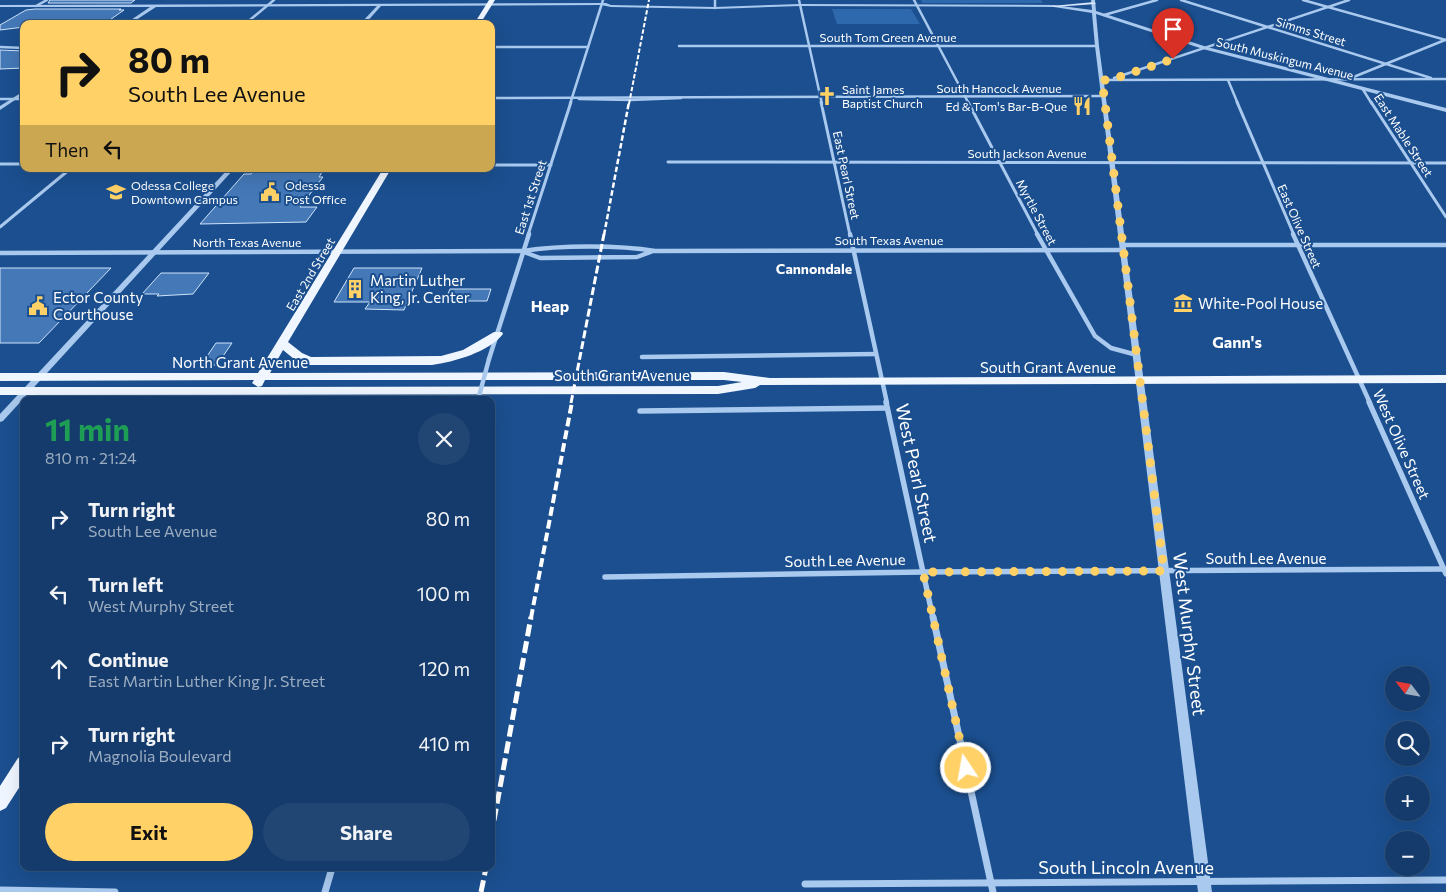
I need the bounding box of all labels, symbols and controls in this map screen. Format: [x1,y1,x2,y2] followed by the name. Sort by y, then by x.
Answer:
[1152,8,1194,59] pin
[1274,14,1348,48] street label: Simms Street
[1159,15,1187,43] icon: arrive
[820,30,956,44] street label: South Tom Green Avenue
[1215,34,1355,82] street label: South Muskingum Avenue
[128,37,210,80] text: 80 m
[45,40,110,105] icon: right
[128,80,306,107] text: South Lee Avenue
[937,81,1062,95] street label: South Hancock Avenue
[842,82,923,110] place label: Saint James Baptist Church
[816,85,838,107] church icon: Saint James Baptist Church
[1372,91,1436,179] street label: East Mable Street
[1071,95,1093,117] restaurant icon: Ed & Tom's Bar-B-Que
[945,99,1067,113] place label: Ed & Tom's Bar-B-Que
[831,130,863,221] street label: East Pearl Street
[99,135,127,163] icon: left
[45,138,89,161] text: Then
[967,146,1087,161] street label: South Jackson Avenue
[511,158,549,236] street label: East 1st Street
[1014,177,1060,247] street label: Myrtle Street
[131,178,238,206] place label: Odessa College Downtown Campus
[285,178,346,206] place label: Odessa Post Office
[105,181,127,203] school or university icon: Odessa College Downtown Campus
[259,181,281,203] public building icon: Odessa Post Office
[1275,182,1325,270] street label: East Olive Street
[835,233,943,247] street label: South Texas Avenue
[193,235,301,249] street label: North Texas Avenue
[283,235,337,313] street label: East 2nd Street
[776,260,852,277] district label: Cannondale
[370,271,470,306] place label: Martin Luther King, Jr. Center
[344,278,366,300] building icon: Martin Luther King, Jr. Center
[53,288,144,323] place label: Ector County Courthouse
[1172,292,1194,314] museum icon: White-Pool House
[1198,294,1323,312] place label: White-Pool House
[27,295,49,317] public building icon: Ector County Courthouse
[531,296,569,315] district label: Heap
[1212,332,1262,351] district label: Gann's
[172,353,308,371] street label: North Grant Avenue
[980,358,1116,376] street label: South Grant Avenue
[554,366,690,384] street label: South Grant Avenue
[1370,386,1434,502] street label: West Olive Street
[892,401,942,545] street label: West Pearl Street
[45,410,130,447] text: 11 min
[418,413,470,465] button: close
[45,448,137,467] text: 810 m · 21:24
[88,498,175,521] text: Turn right
[45,505,73,533] icon: right
[426,507,470,530] text: 80 m
[88,521,217,540] text: South Lee Avenue
[1205,549,1327,567] street label: South Lee Avenue
[784,550,906,570] street label: South Lee Avenue
[1169,551,1211,717] street label: West Murphy Street
[88,573,163,596] text: Turn left
[45,580,73,608] icon: left
[417,582,470,605] text: 100 m
[88,596,234,615] text: West Murphy Street
[88,648,168,671] text: Continue
[45,655,73,683] icon: ahead
[419,657,470,680] text: 120 m
[1385,666,1430,711] north arrow
[1385,666,1430,876] map controls
[88,671,325,690] text: East Martin Luther King Jr. Street
[1385,721,1430,766] button: search
[88,723,175,746] text: Turn right
[45,730,73,758] icon: right
[418,732,470,755] text: 410 m
[939,741,991,793] position arrow
[88,746,231,765] text: Magnolia Boulevard
[1385,776,1430,821] button: +
[45,803,253,861] button: Exit
[263,803,470,861] button: Share
[1385,831,1430,876] button: −
[1038,856,1214,878] street label: South Lincoln Avenue

